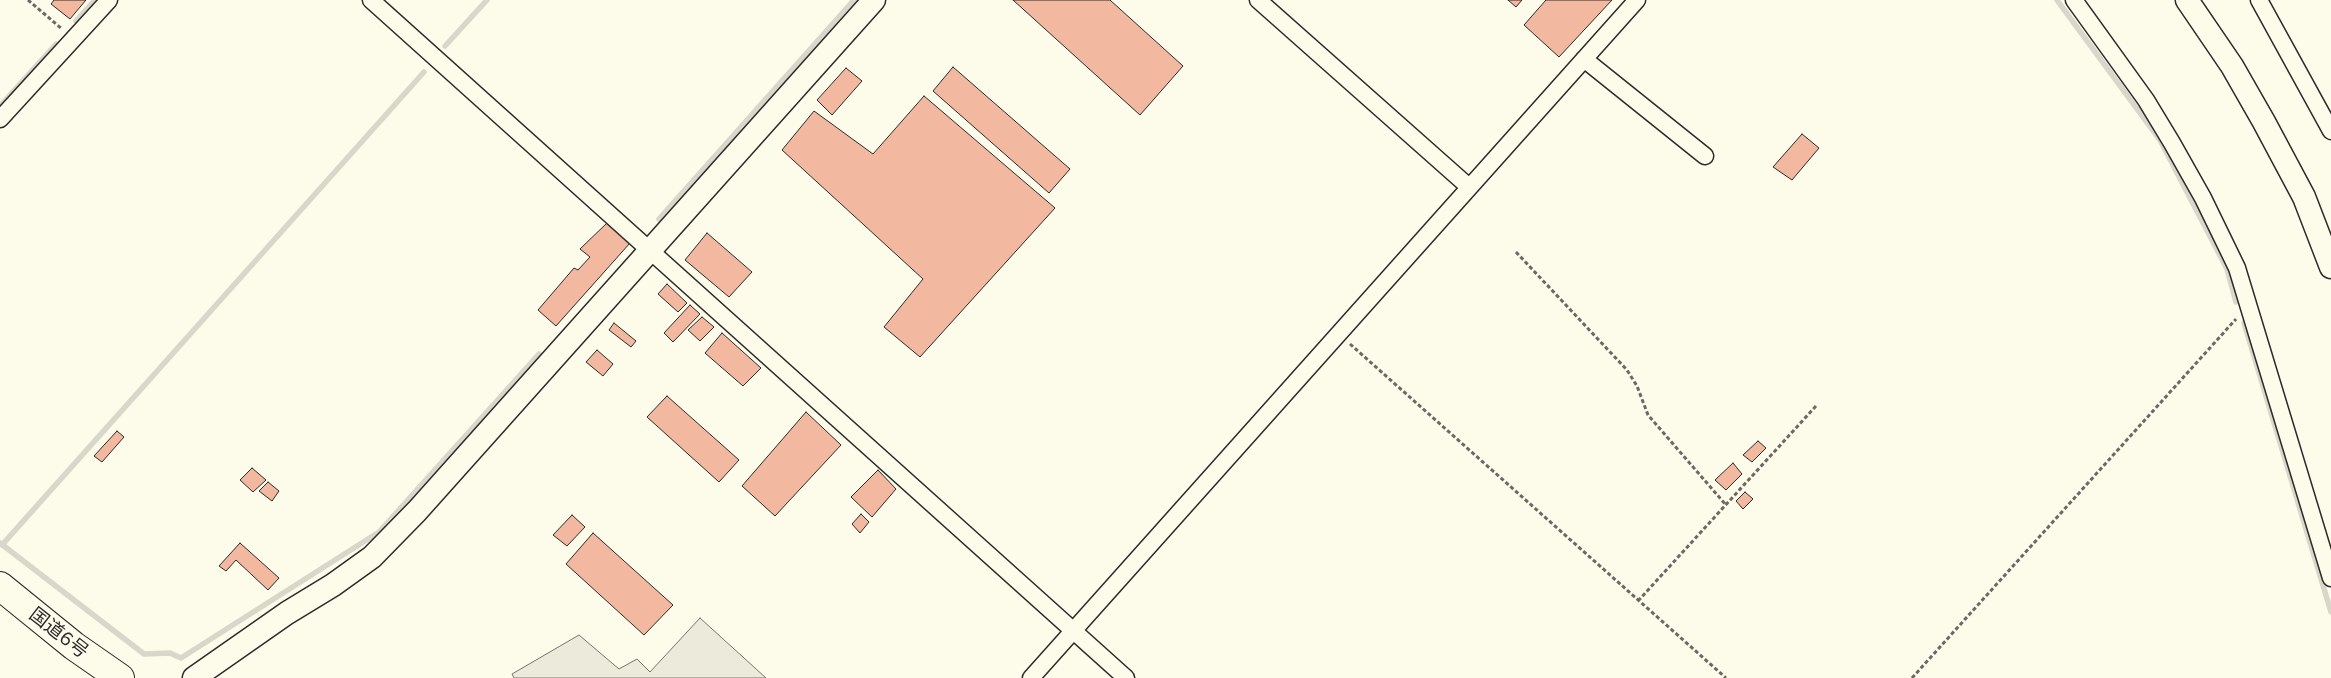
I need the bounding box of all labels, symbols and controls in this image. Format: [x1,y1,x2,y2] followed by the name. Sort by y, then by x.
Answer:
[25,603,93,663] street label: 国道6号

